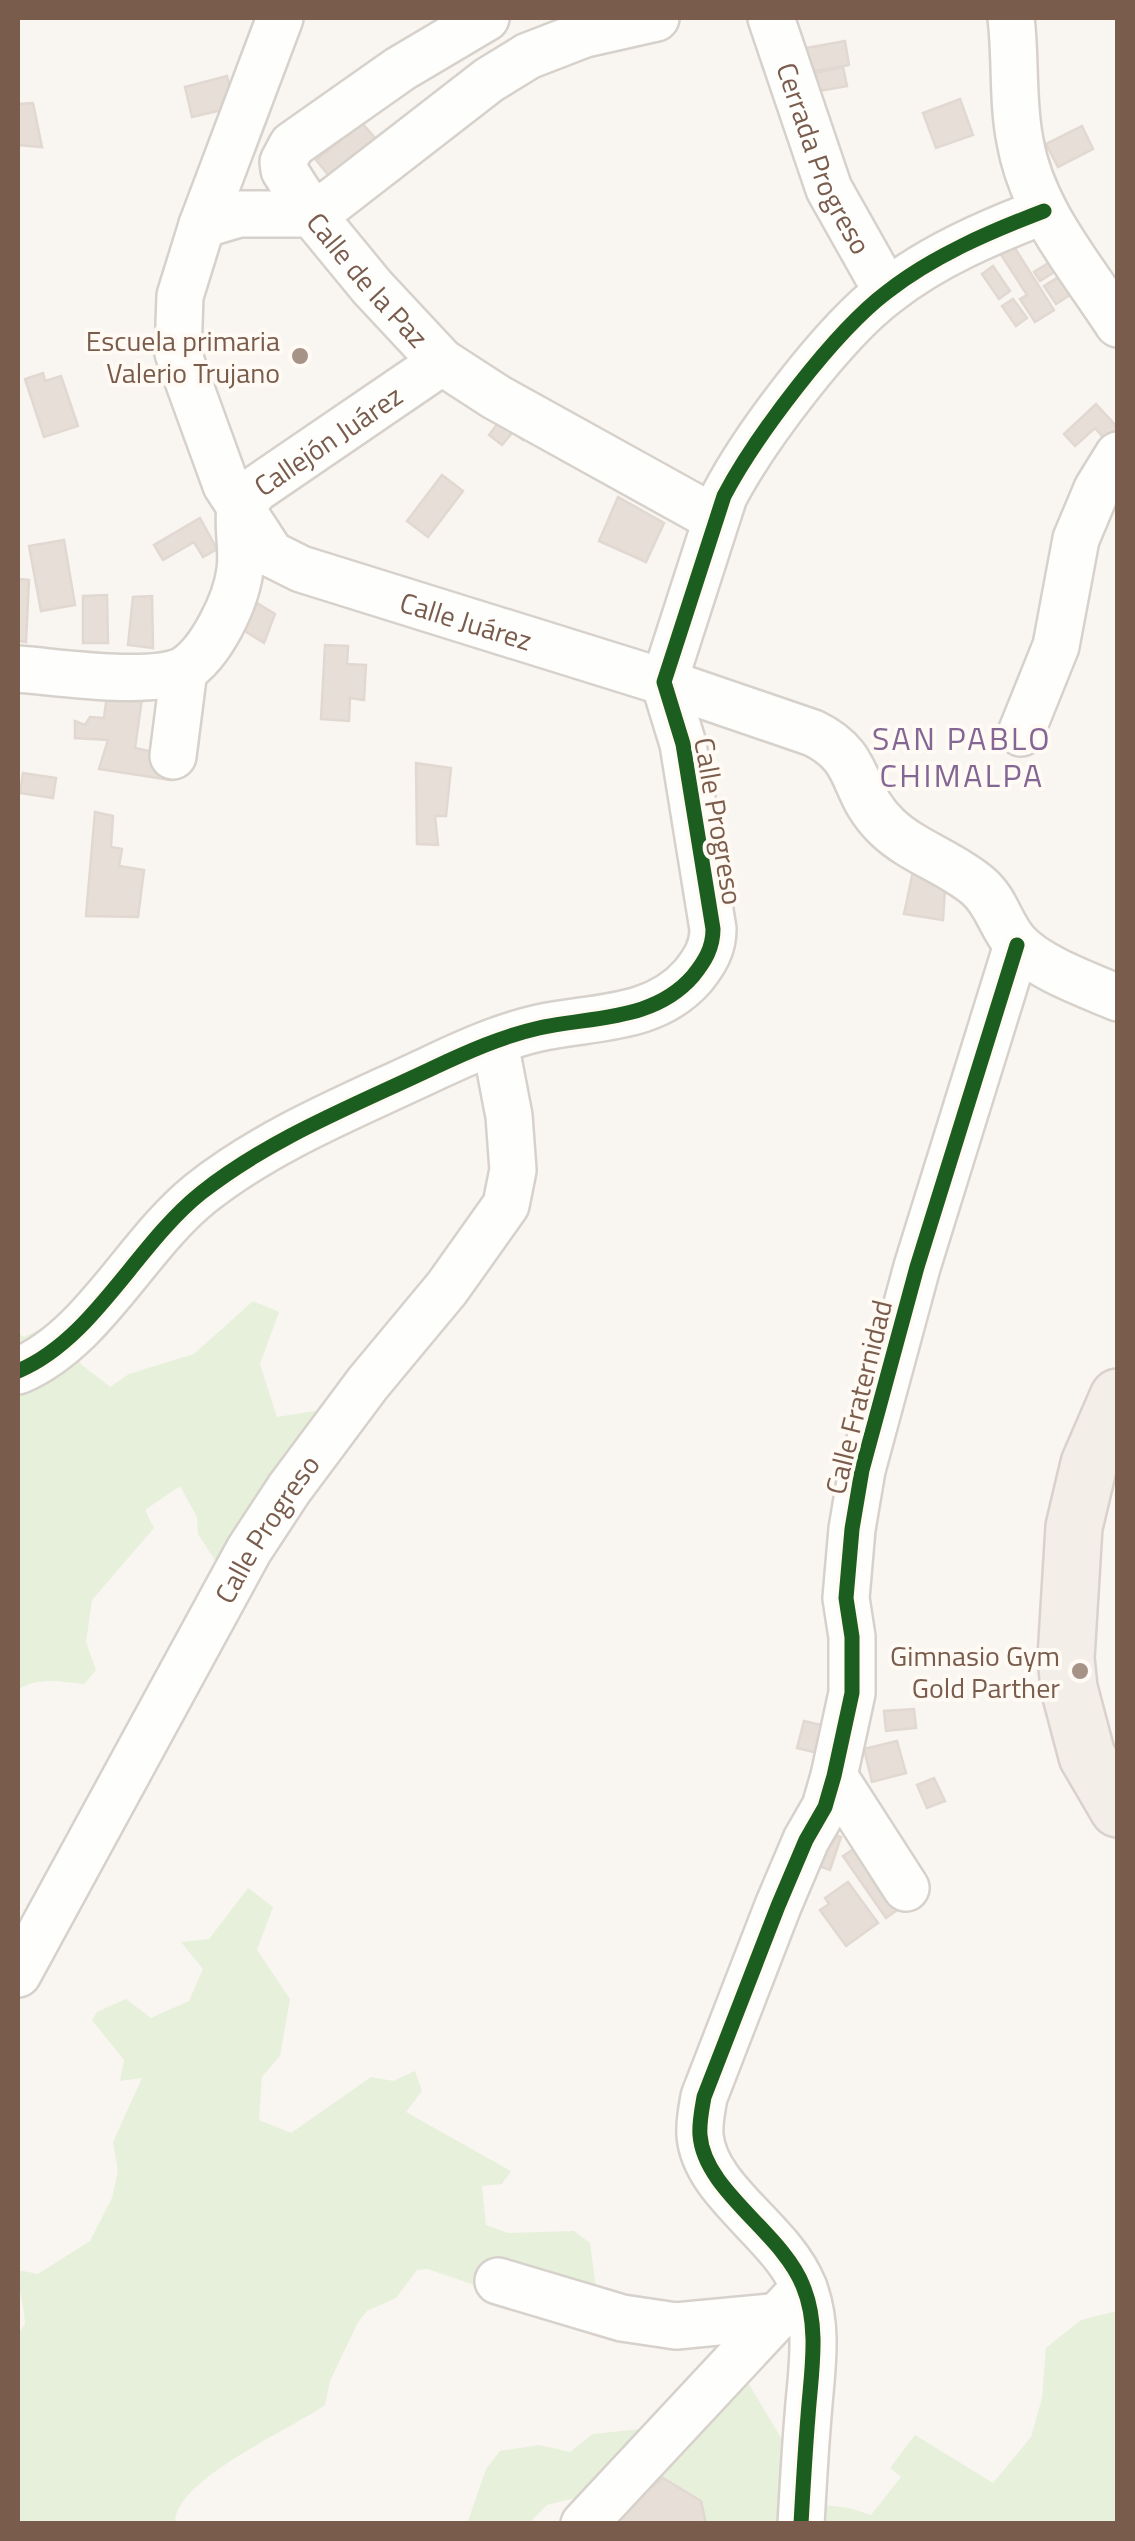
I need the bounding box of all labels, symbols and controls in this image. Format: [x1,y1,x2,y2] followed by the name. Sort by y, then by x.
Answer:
[766,56,883,262] street label: Cerrada Progreso
[297,202,439,357] street label: Calle de la Paz
[86,319,280,394] place label: Escuela primaria Valerio Trujano
[289,345,311,367] marker: Escuela primaria Valerio Trujano
[245,374,411,506] street label: Callejón Juárez
[395,580,537,661] street label: Calle Juárez
[872,714,1052,799] district label: SAN PABLO CHIMALPA
[683,734,755,908] street label: Calle Progreso
[813,1295,903,1499] street label: Calle Fraternidad
[203,1445,329,1611] street label: Calle Progreso
[890,1634,1060,1709] place label: Gimnasio Gym Gold Parther
[1069,1660,1091,1682] marker: Gimnasio Gym Gold Parther

